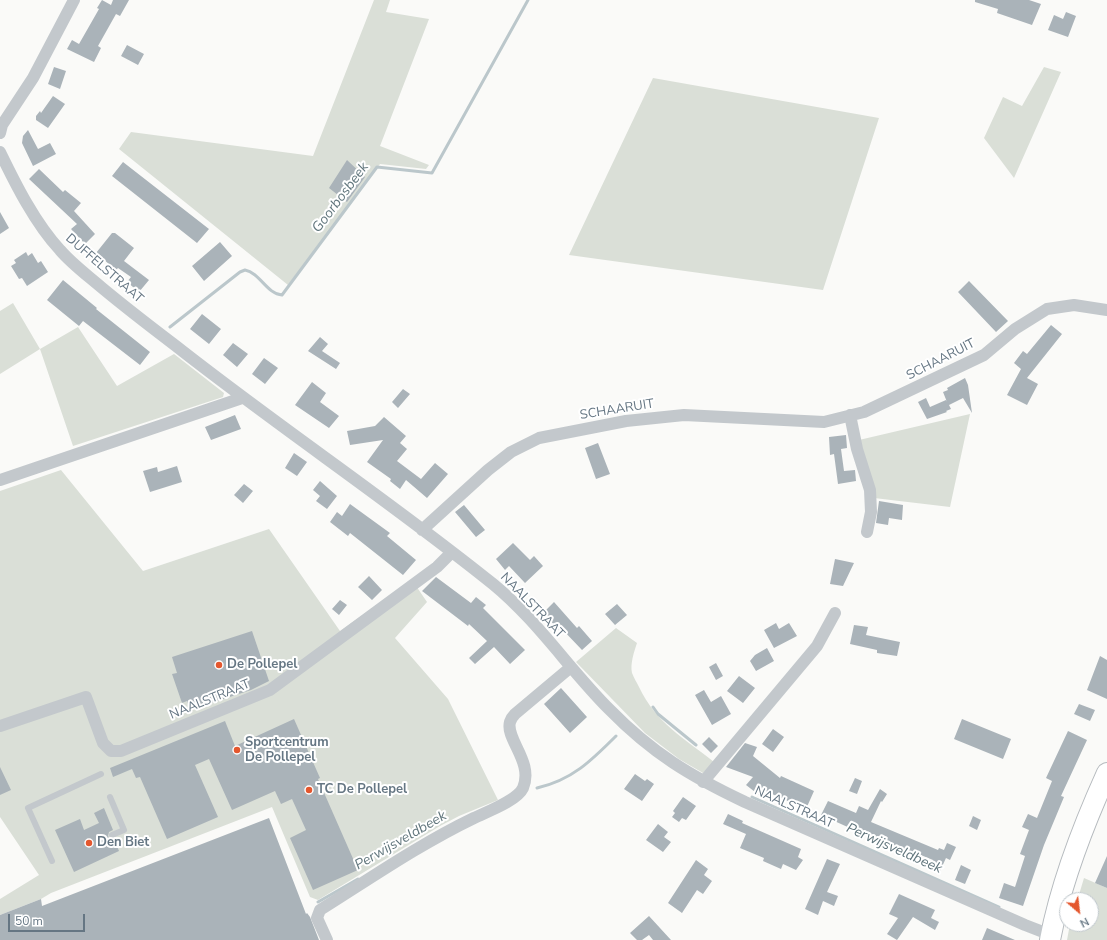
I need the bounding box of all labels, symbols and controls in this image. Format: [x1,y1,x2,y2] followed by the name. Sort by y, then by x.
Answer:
[309,160,373,236] water label: Goorbosbeek
[62,231,146,307] street label: DUFFELSTRAAT
[904,336,978,384] street label: SCHAARUIT
[579,396,655,424] street label: SCHAARUIT
[497,570,567,642] street label: NAALSTRAAT
[227,657,297,673] place label: De Pollepel
[214,660,224,670] marker: De Pollepel
[168,677,252,723] street label: NAALSTRAAT
[245,735,329,766] place label: Sportcentrum De Pollepel
[232,745,242,755] marker: Sportcentrum De Pollepel
[317,782,407,798] place label: TC De Pollepel
[752,784,836,832] street label: NAALSTRAAT
[304,785,314,795] marker: TC De Pollepel
[352,808,450,874] water label: Perwijsveldbeek
[843,820,945,878] water label: Perwijsveldbeek
[97,835,149,851] place label: Den Biet
[84,838,94,848] marker: Den Biet
[1059,892,1099,932] north arrow
[10,906,87,932] scale bar
[15,913,43,929] text: 50 m
[1077,914,1092,931] text: N

